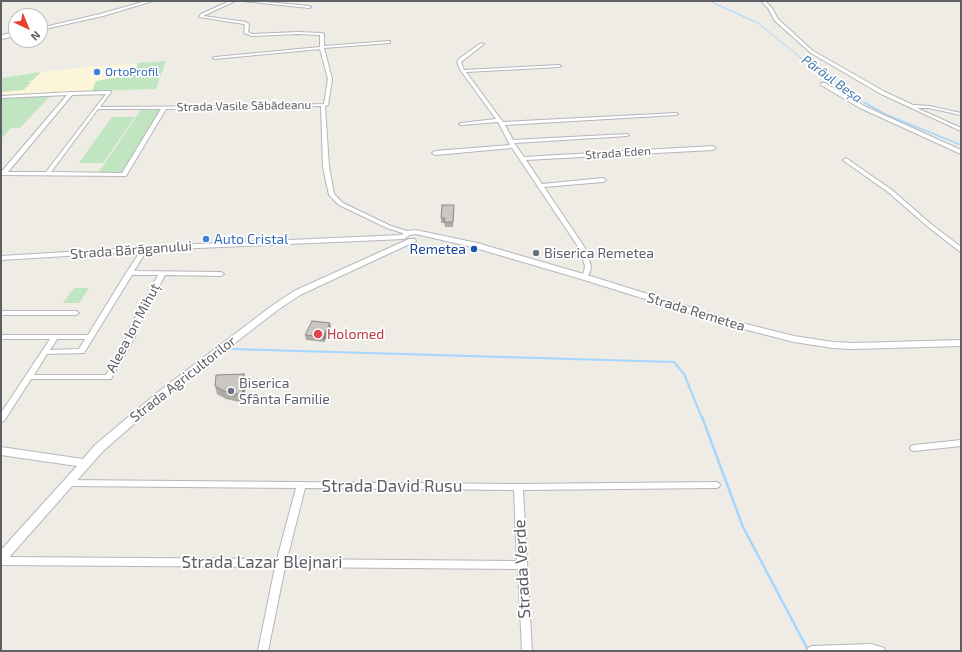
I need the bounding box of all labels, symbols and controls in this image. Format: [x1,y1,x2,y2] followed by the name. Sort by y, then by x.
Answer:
[8,8,48,48] north arrow
[29,29,43,44] text: N
[799,52,865,106] water label: Pârâul Beșa
[105,65,159,79] place label: OrtoProfil
[92,67,102,77] marker: OrtoProfil
[177,98,311,114] street label: Strada Vasile Săbădeanu
[585,144,651,162] street label: Strada Eden
[214,231,288,247] place label: Auto Cristal
[201,234,211,244] marker: Auto Cristal
[70,237,192,263] street label: Strada Bărăganului
[410,241,466,257] place label: Remetea
[469,244,479,254] marker: Remetea
[544,245,654,261] place label: Biserica Remetea
[531,248,541,258] marker: Biserica Remetea
[102,280,164,376] street label: Aleea Ion Mihuț
[645,289,747,335] street label: Strada Remetea
[327,326,384,342] place label: Holomed
[312,328,324,340] marker: Holomed
[127,332,239,426] street label: Strada Agricultorilor
[239,375,330,408] place label: Biserica Sfânta Familie
[226,386,236,396] marker: Biserica Sfânta Familie
[322,476,462,496] street label: Strada David Rusu
[509,519,535,619] street label: Strada Verde
[182,552,342,572] street label: Strada Lazar Blejnari

